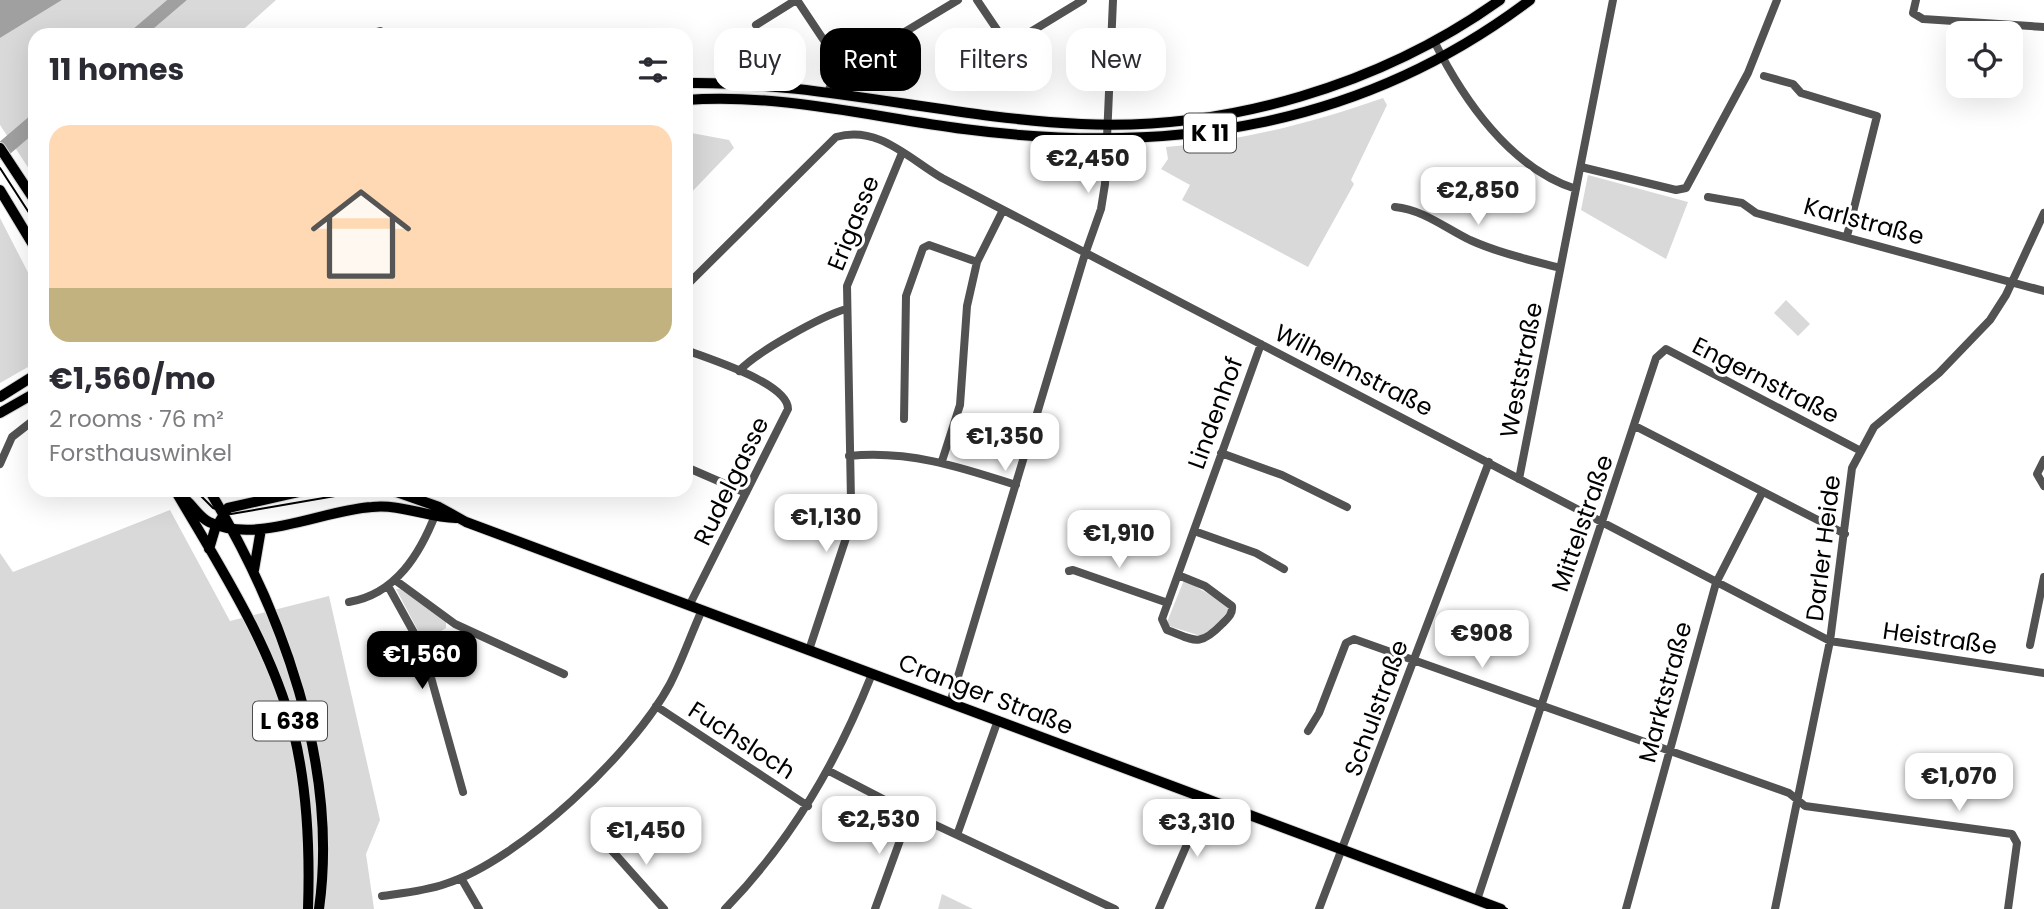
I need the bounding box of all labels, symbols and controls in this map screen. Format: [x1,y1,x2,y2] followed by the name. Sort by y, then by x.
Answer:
[1946,21,2023,98] map controls
[1946,21,2023,98] button: locate
[714,28,806,91] chip: Buy
[820,28,921,91] chip: Rent
[935,28,1052,91] chip: Filters
[1066,28,1166,91] chip: New
[49,48,184,91] text: 11 homes
[634,51,672,89] icon: filters
[1184,114,1236,152] road number: K 11
[1031,136,1145,195] pin: €2,450
[1046,142,1130,174] text: €2,450
[1421,168,1535,227] pin: €2,850
[298,171,424,297] icon: home
[819,171,887,275] street label: Erigasse
[1437,174,1519,206] text: €2,850
[1800,189,1928,253] street label: Karlstraße
[1492,299,1550,441] street label: Weststraße
[1269,316,1439,424] street label: Wilhelmstraße
[1687,329,1845,431] street label: Engernstraße
[1180,352,1250,473] street label: Lindenhof
[49,357,215,400] text: €1,560/mo
[49,403,224,435] text: 2 rooms · 76 m²
[686,411,776,551] street label: Rudelgasse
[948,414,1062,473] pin: €1,350
[966,420,1044,452] text: €1,350
[49,437,232,469] text: Forsthauswinkel
[1543,450,1621,596] street label: Mittelstraße
[1798,473,1848,623] street label: Darler Heide
[769,494,883,554] pin: €1,130
[790,501,862,533] text: €1,130
[1062,510,1176,570] pin: €1,910
[1083,517,1155,549] text: €1,910
[1441,610,1523,670] pin: €908
[1881,614,1999,662] street label: Heistraße
[1451,617,1513,649] text: €908
[1630,618,1700,766] street label: Marktstraße
[365,632,479,691] pin: €1,560
[1336,635,1416,781] street label: Schulstraße
[383,638,461,670] text: €1,560
[894,645,1078,743] street label: Cranger Straße
[682,693,802,787] street label: Fuchsloch
[253,702,327,740] road number: L 638
[1902,754,2016,813] pin: €1,070
[1921,760,1997,792] text: €1,070
[822,796,936,856] pin: €2,530
[1140,800,1254,859] pin: €3,310
[838,803,920,835] text: €2,530
[1159,806,1235,838] text: €3,310
[589,808,703,867] pin: €1,450
[606,814,686,846] text: €1,450

